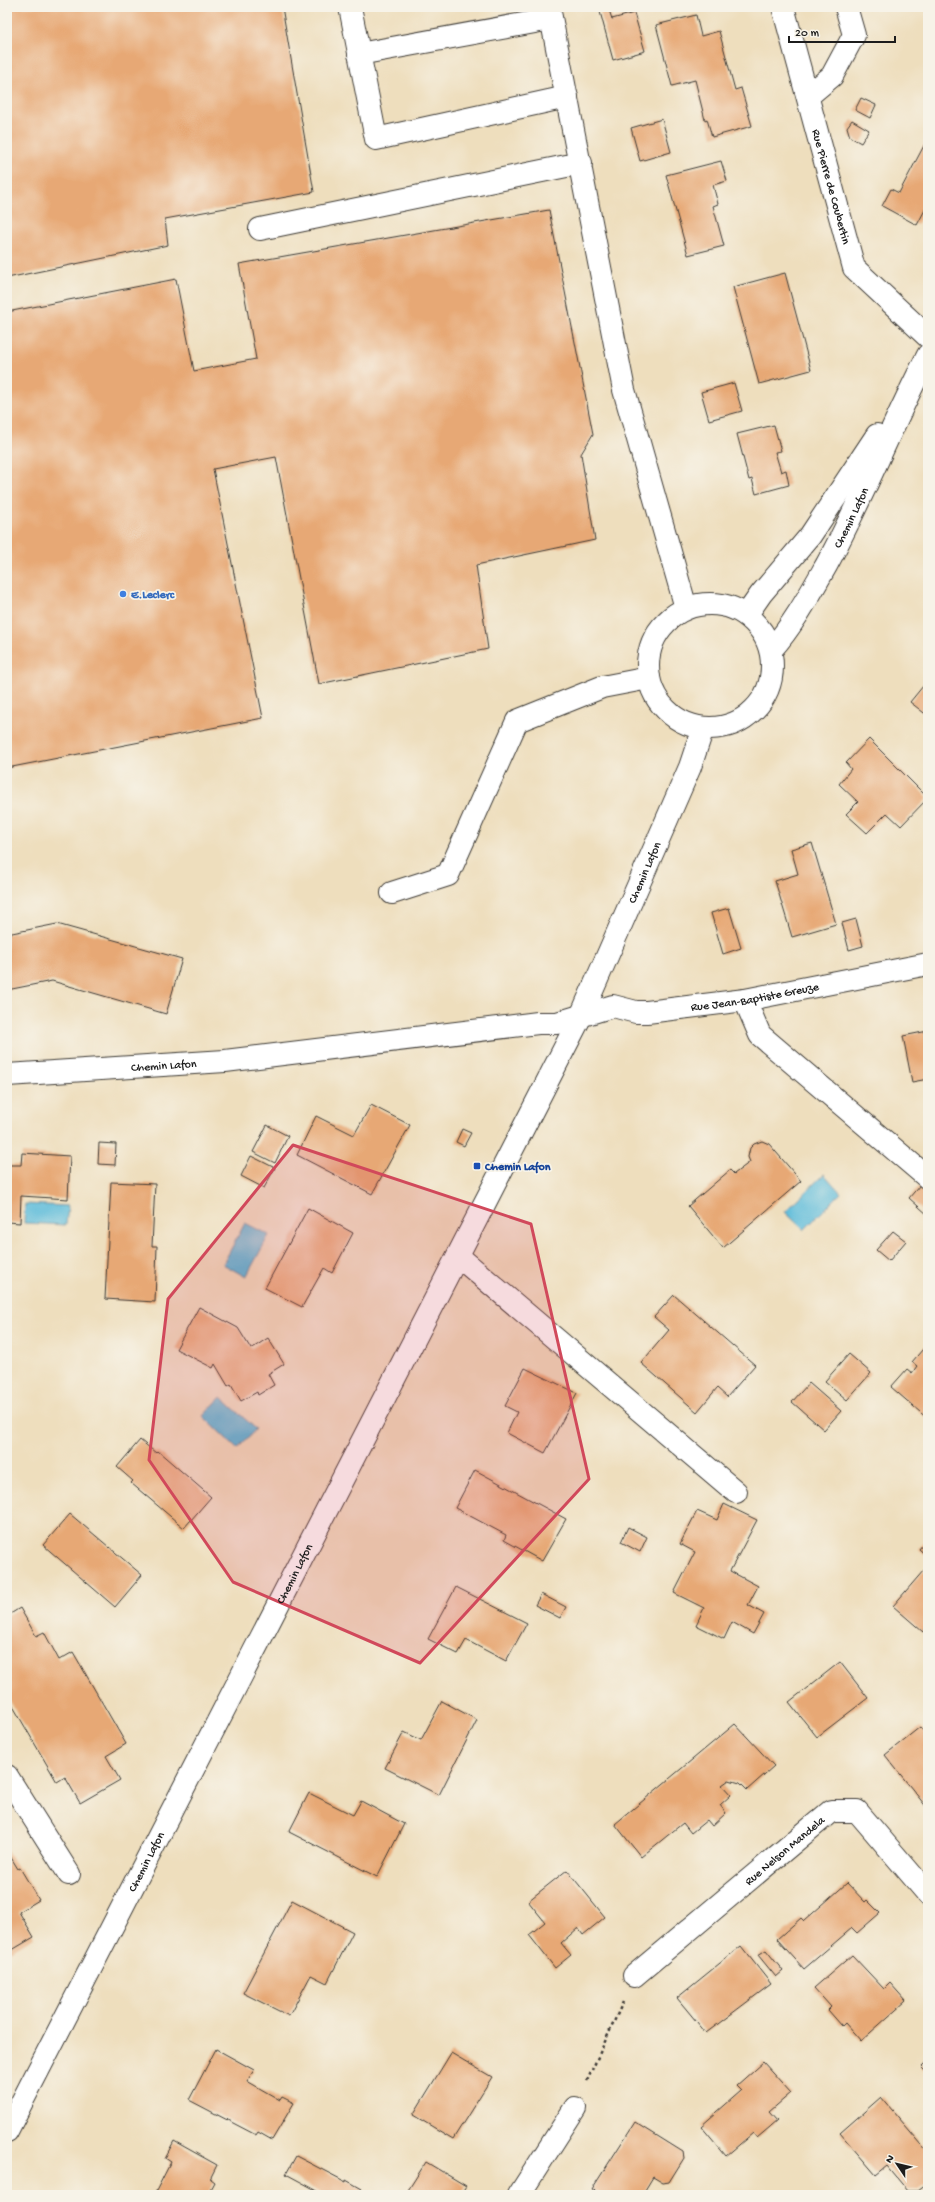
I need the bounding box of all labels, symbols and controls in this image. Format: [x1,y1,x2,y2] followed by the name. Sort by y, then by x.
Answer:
[789,18,895,44] scale bar
[795,27,820,41] text: 20 m
[808,128,852,246] street label: Rue Pierre de Coubertin
[832,486,873,551] street label: Chemin Lafon
[118,589,128,599] marker: E.Leclerc
[130,589,175,603] place label: E.Leclerc
[626,840,665,906] street label: Chemin Lafon
[690,980,821,1016] street label: Rue Jean-Baptiste Greuze
[131,1058,197,1076] street label: Chemin Lafon
[472,1161,482,1171] marker: Chemin Lafon
[484,1161,551,1175] place label: Chemin Lafon
[275,1542,317,1607] street label: Chemin Lafon
[743,1814,829,1889] street label: Rue Nelson Mandela
[126,1830,169,1895] street label: Chemin Lafon
[877,2144,917,2184] north arrow
[883,2153,897,2166] text: N

